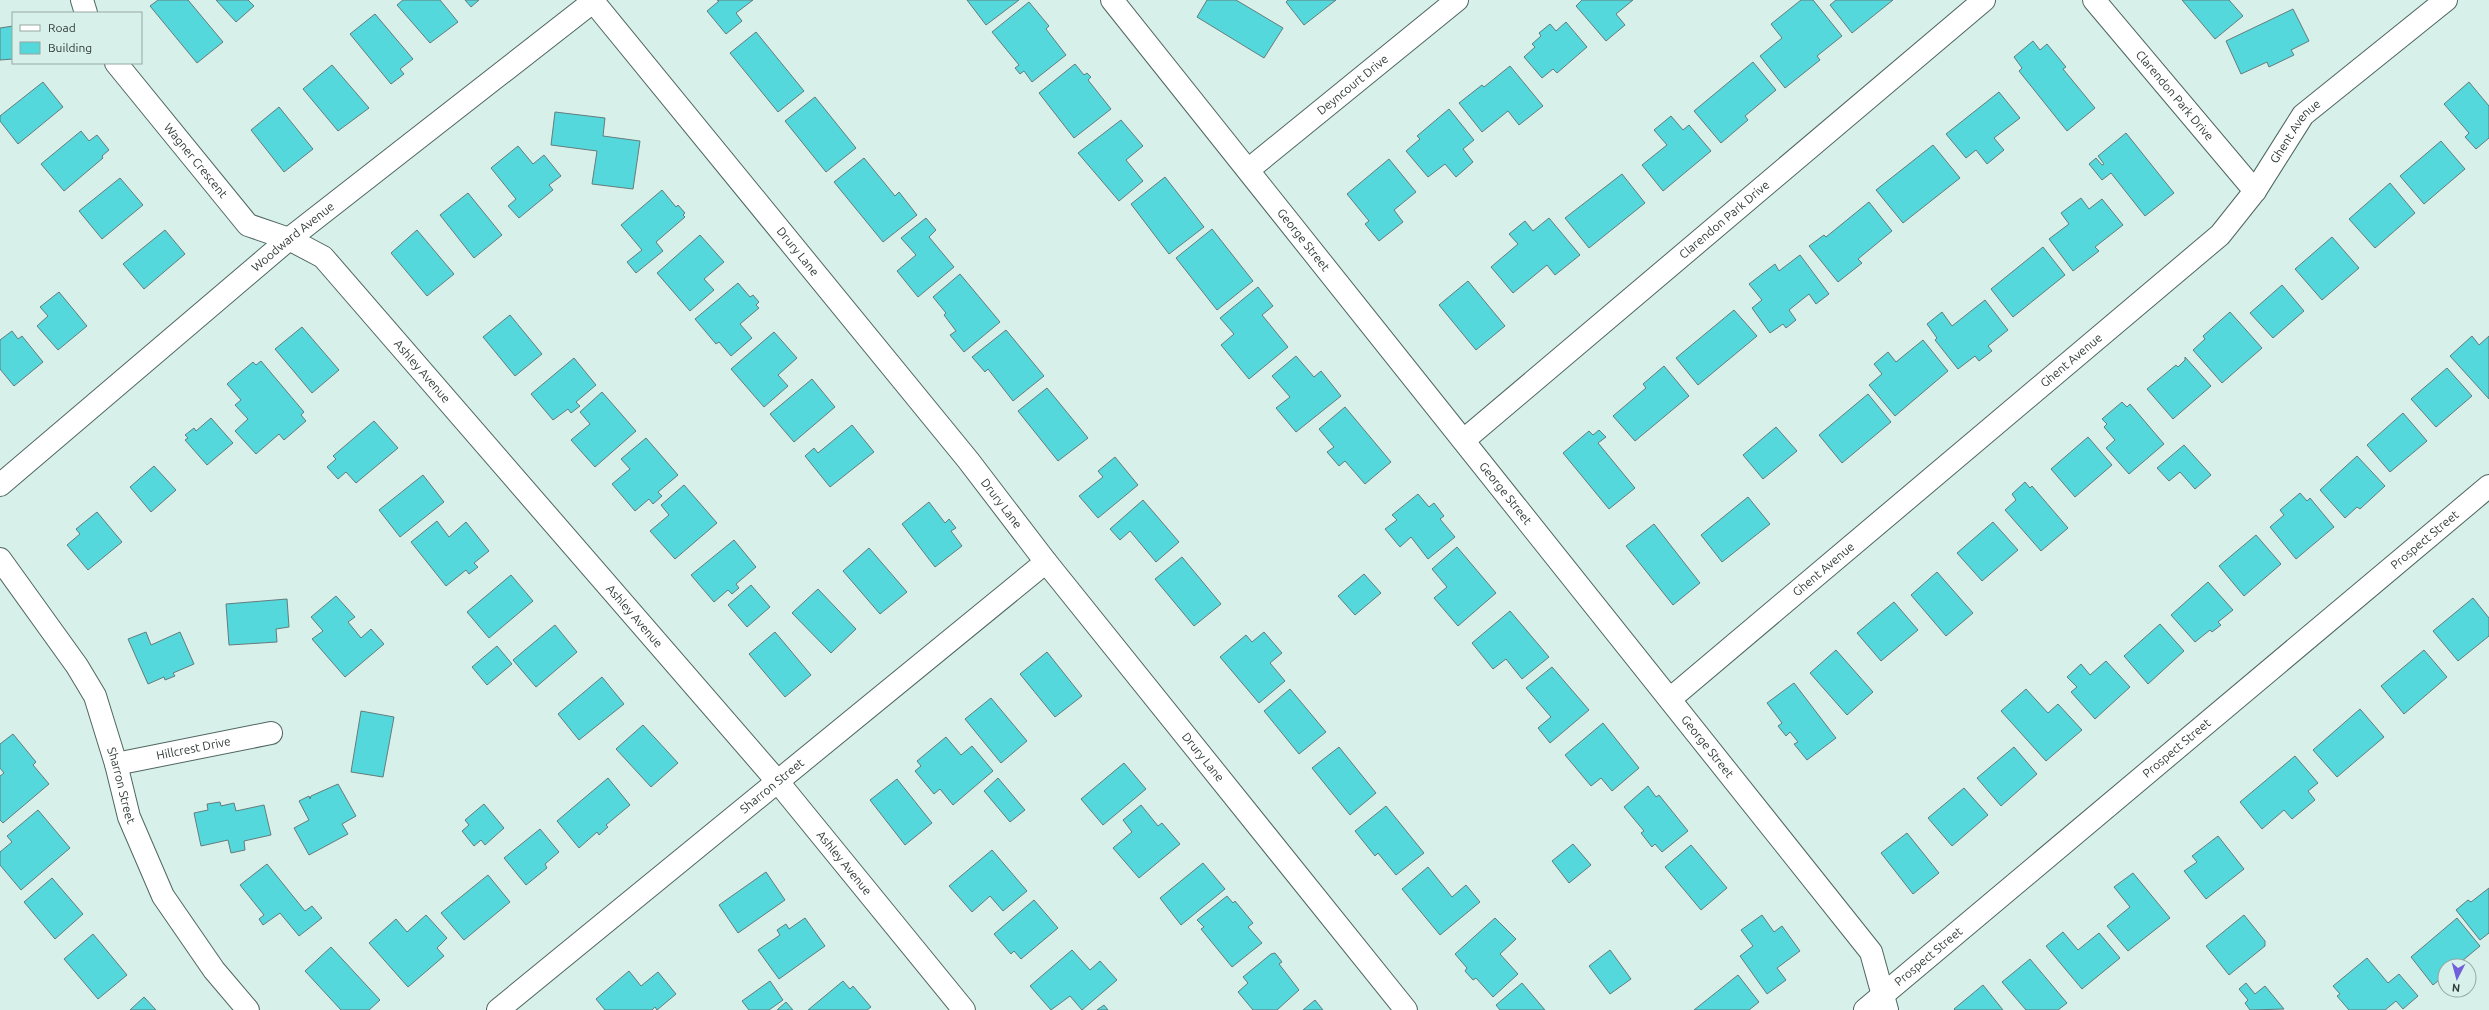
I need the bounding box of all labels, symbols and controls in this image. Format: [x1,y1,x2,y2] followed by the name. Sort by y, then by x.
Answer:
[12,12,142,64] legend
[48,21,76,34] text: Road
[48,41,92,54] text: Building
[2133,48,2216,143] street label: Clarendon Park Drive
[1314,52,1391,117] street label: Deyncourt Drive
[2267,97,2323,165] street label: Ghent Avenue
[162,121,230,200] street label: Wagner Crescent
[1676,178,1771,261] street label: Clarendon Park Drive
[249,199,337,274] street label: Woodward Avenue
[1275,206,1333,274] street label: George Street
[774,224,822,278] street label: Drury Lane
[2038,331,2104,390] street label: Ghent Avenue
[392,337,453,405] street label: Ashley Avenue
[1477,459,1535,527] street label: George Street
[979,476,1025,531] street label: Drury Lane
[2388,507,2461,572] street label: Prospect Street
[1790,539,1857,599] street label: Ghent Avenue
[604,582,665,650] street label: Ashley Avenue
[1679,713,1737,780] street label: George Street
[2140,716,2213,780] street label: Prospect Street
[1180,730,1227,784] street label: Drury Lane
[155,734,232,762] street label: Hillcrest Drive
[105,745,138,826] street label: Sharron Street
[737,755,807,815] street label: Sharron Street
[814,828,874,897] street label: Ashley Avenue
[1892,924,1965,988] street label: Prospect Street
[2437,958,2477,998] north arrow
[2451,982,2461,994] text: N

